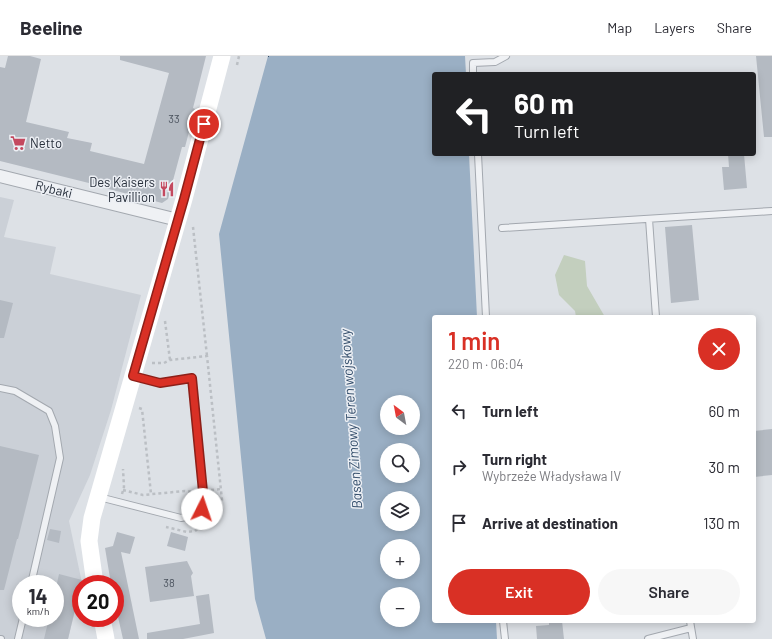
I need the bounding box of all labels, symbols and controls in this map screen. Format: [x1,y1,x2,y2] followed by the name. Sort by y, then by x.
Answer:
[20,16,83,39] text: Beeline
[607,19,632,36] text: Map
[654,19,695,36] text: Layers
[717,19,752,36] text: Share
[514,86,574,120] text: 60 m
[448,88,500,140] icon: left
[187,107,221,141] pin
[168,112,180,125] house number: 33
[193,113,215,135] icon: arrive
[514,120,580,142] text: Turn left
[9,134,27,152] supermarket icon: Netto
[30,135,62,151] place label: Netto
[89,174,155,205] place label: Des Kaisers Pavillion
[34,177,74,201] street label: Rybaki
[158,180,176,198] restaurant icon: Des Kaisers Pavillion
[448,326,500,355] text: 1 min
[336,328,365,509] water label: Basen Zimowy Teren wojskowy
[698,328,740,370] button: close
[448,356,524,372] text: 220 m · 06:04
[380,395,420,435] north arrow
[380,395,420,627] map controls
[448,400,470,422] icon: left
[482,402,538,420] text: Turn left
[708,402,740,420] text: 60 m
[380,443,420,483] button: search
[482,450,547,468] text: Turn right
[448,456,470,478] icon: right
[708,458,740,476] text: 30 m
[482,468,621,484] text: Wybrzeże Władysława IV
[181,488,223,530] position arrow
[380,491,420,531] button: layers
[448,512,470,534] icon: arrive
[482,514,618,532] text: Arrive at destination
[703,514,740,532] text: 130 m
[380,539,420,579] button: +
[448,569,590,615] button: Exit
[598,569,740,615] button: Share
[72,575,124,627] speed limit sign: 20
[163,576,175,589] house number: 38
[28,584,48,608] text: 14
[380,587,420,627] button: −
[27,605,49,617] text: km/h

